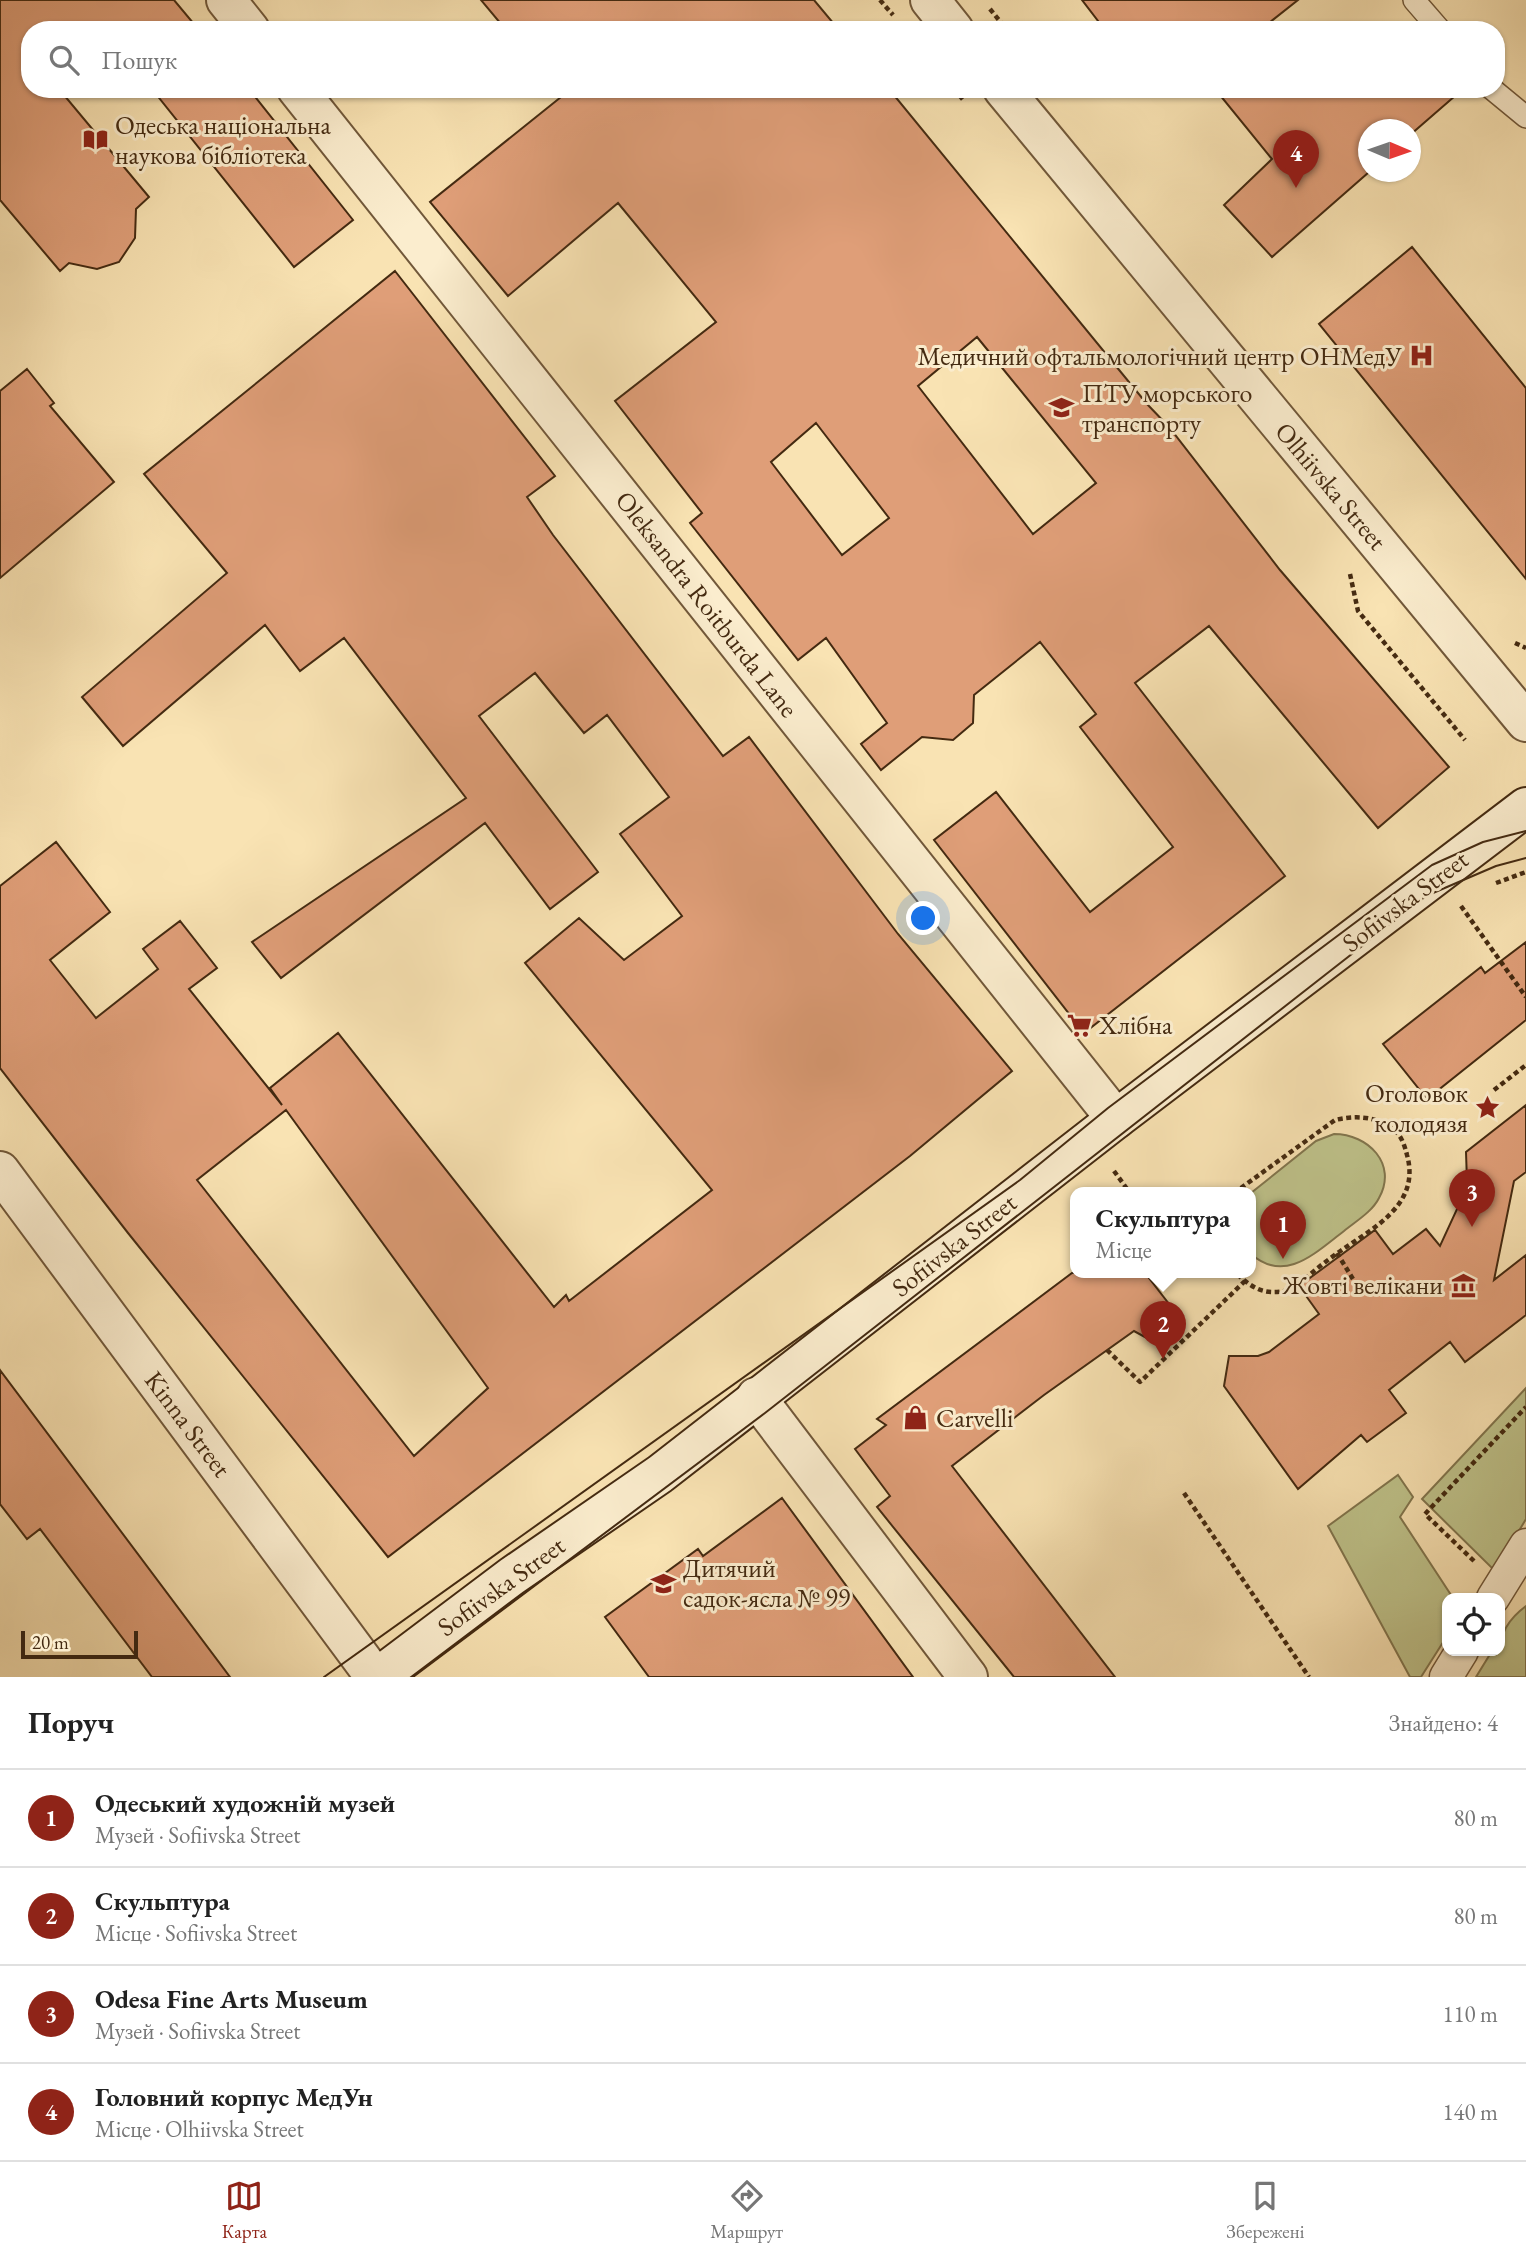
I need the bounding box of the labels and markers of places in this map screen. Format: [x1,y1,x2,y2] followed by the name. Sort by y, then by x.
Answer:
[115,108,331,172] place label: Одеська національна наукова бібліотека
[81,126,109,154] library icon: Одеська національна наукова бібліотека
[1273,130,1319,188] pin: 4
[917,339,1402,373] place label: Медичний офтальмологічний центр ОНМедУ
[1408,342,1436,370] hospital icon: Медичний офтальмологічний центр ОНМедУ
[1082,376,1252,440] place label: ПТУ морського транспорту
[1048,394,1076,422] school or university icon: ПТУ морського транспорту
[1098,1008,1173,1042] place label: Хлібна
[1065,1011,1093,1039] supermarket icon: Хлібна
[1365,1076,1469,1140] place label: Оголовок колодязя
[1474,1094,1502,1122] place icon: Оголовок колодязя
[1449,1169,1495,1227] pin: 3
[1260,1201,1306,1259] pin: 1
[1281,1268,1443,1302] place label: Жовті велікани
[1449,1271,1477,1299] museum icon: Жовті велікани
[1140,1301,1186,1359] pin: 2
[936,1401,1013,1435] place label: Carvelli
[902,1404,930,1432] shop icon: Carvelli
[683,1551,851,1615] place label: Дитячий садок-ясла № 99
[649,1569,677,1597] school or university icon: Дитячий садок-ясла № 99

